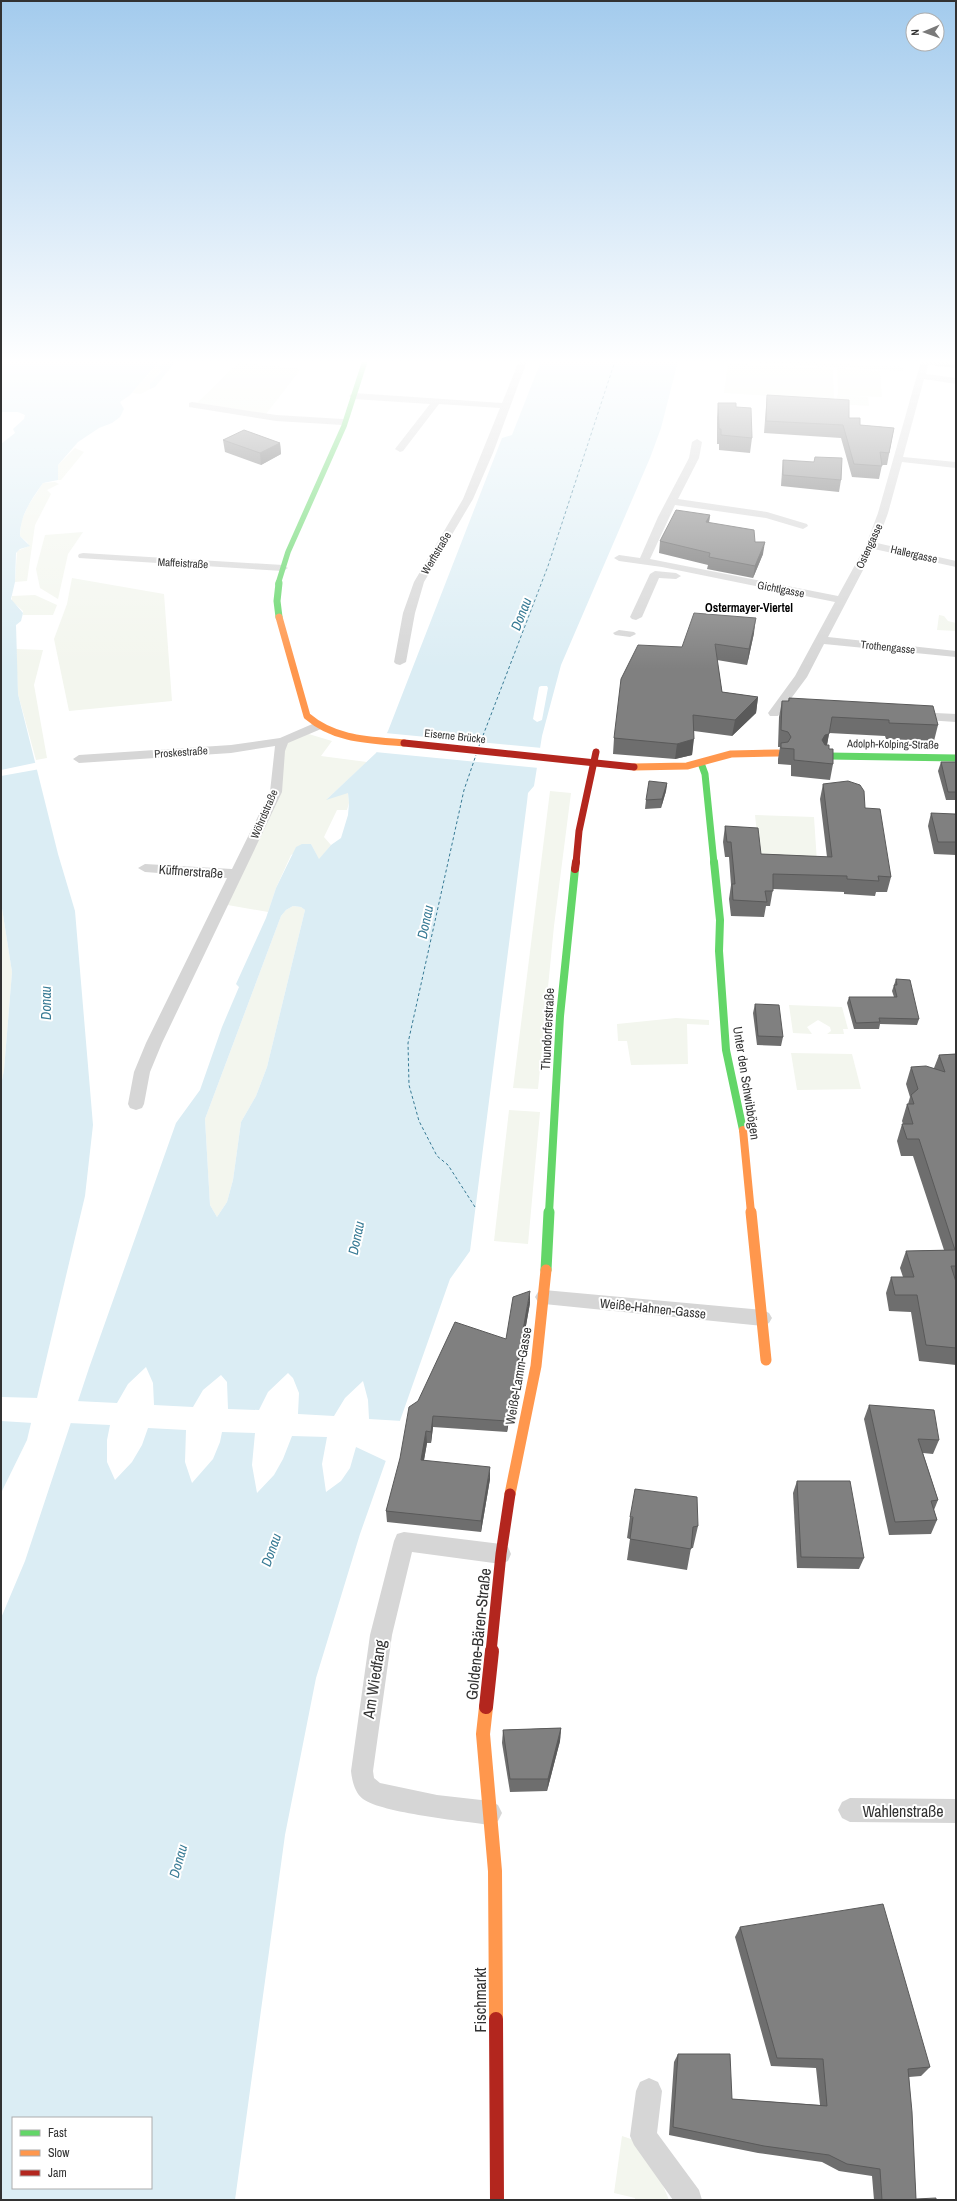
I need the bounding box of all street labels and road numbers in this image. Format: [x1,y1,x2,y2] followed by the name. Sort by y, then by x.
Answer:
[852,521,886,571] street label: Ostengasse
[418,529,454,577] street label: Werftstraße
[889,542,939,566] street label: Hallergasse
[157,555,209,571] street label: Maffeistraße
[756,578,806,600] street label: Gichtlgasse
[860,637,916,657] street label: Trothengasse
[424,726,486,746] street label: Eiserne Brücke
[846,736,939,752] street label: Adolph-Kolping-Straße
[154,743,208,761] street label: Proskestraße
[247,787,281,841] street label: Wöhrdstraße
[158,861,224,882] street label: Küffnerstraße
[537,987,558,1071] street label: Thundorferstraße
[729,1025,764,1141] street label: Unter den Schwibbögen
[599,1294,707,1323] street label: Weiße-Hahnen-Gasse
[502,1326,535,1426] street label: Weiße-Lamm-Gasse
[460,1567,496,1701] street label: Goldene-Bären-Straße
[357,1637,391,1721] street label: Am Wiedfang
[862,1800,944,1822] street label: Wahlenstraße
[469,1967,491,2032] street label: Fischmarkt

